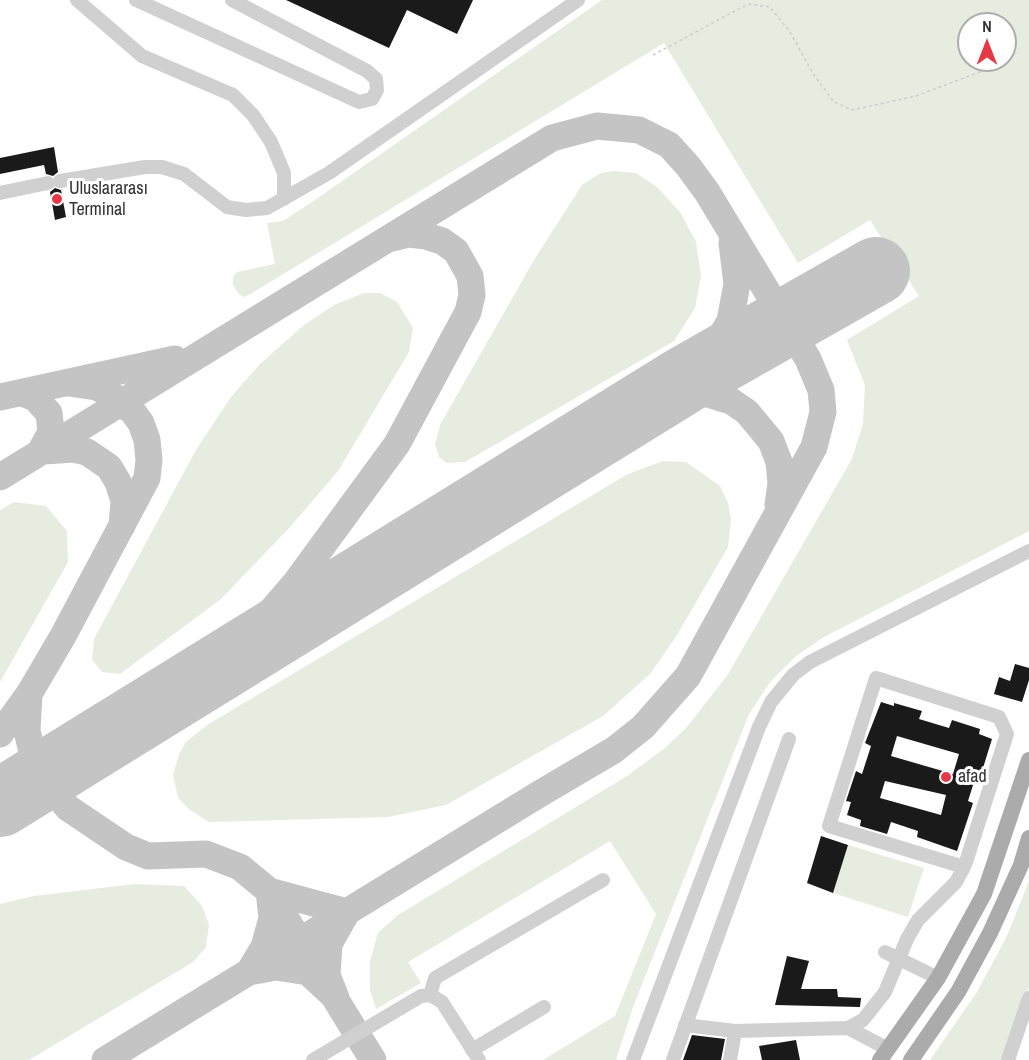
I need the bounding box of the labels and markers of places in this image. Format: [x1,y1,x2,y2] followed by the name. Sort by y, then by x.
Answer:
[69,178,148,220] place label: Uluslararası Terminal
[50,192,64,206] marker: Uluslararası Terminal
[958,766,987,788] place label: afad
[939,770,953,784] marker: afad

